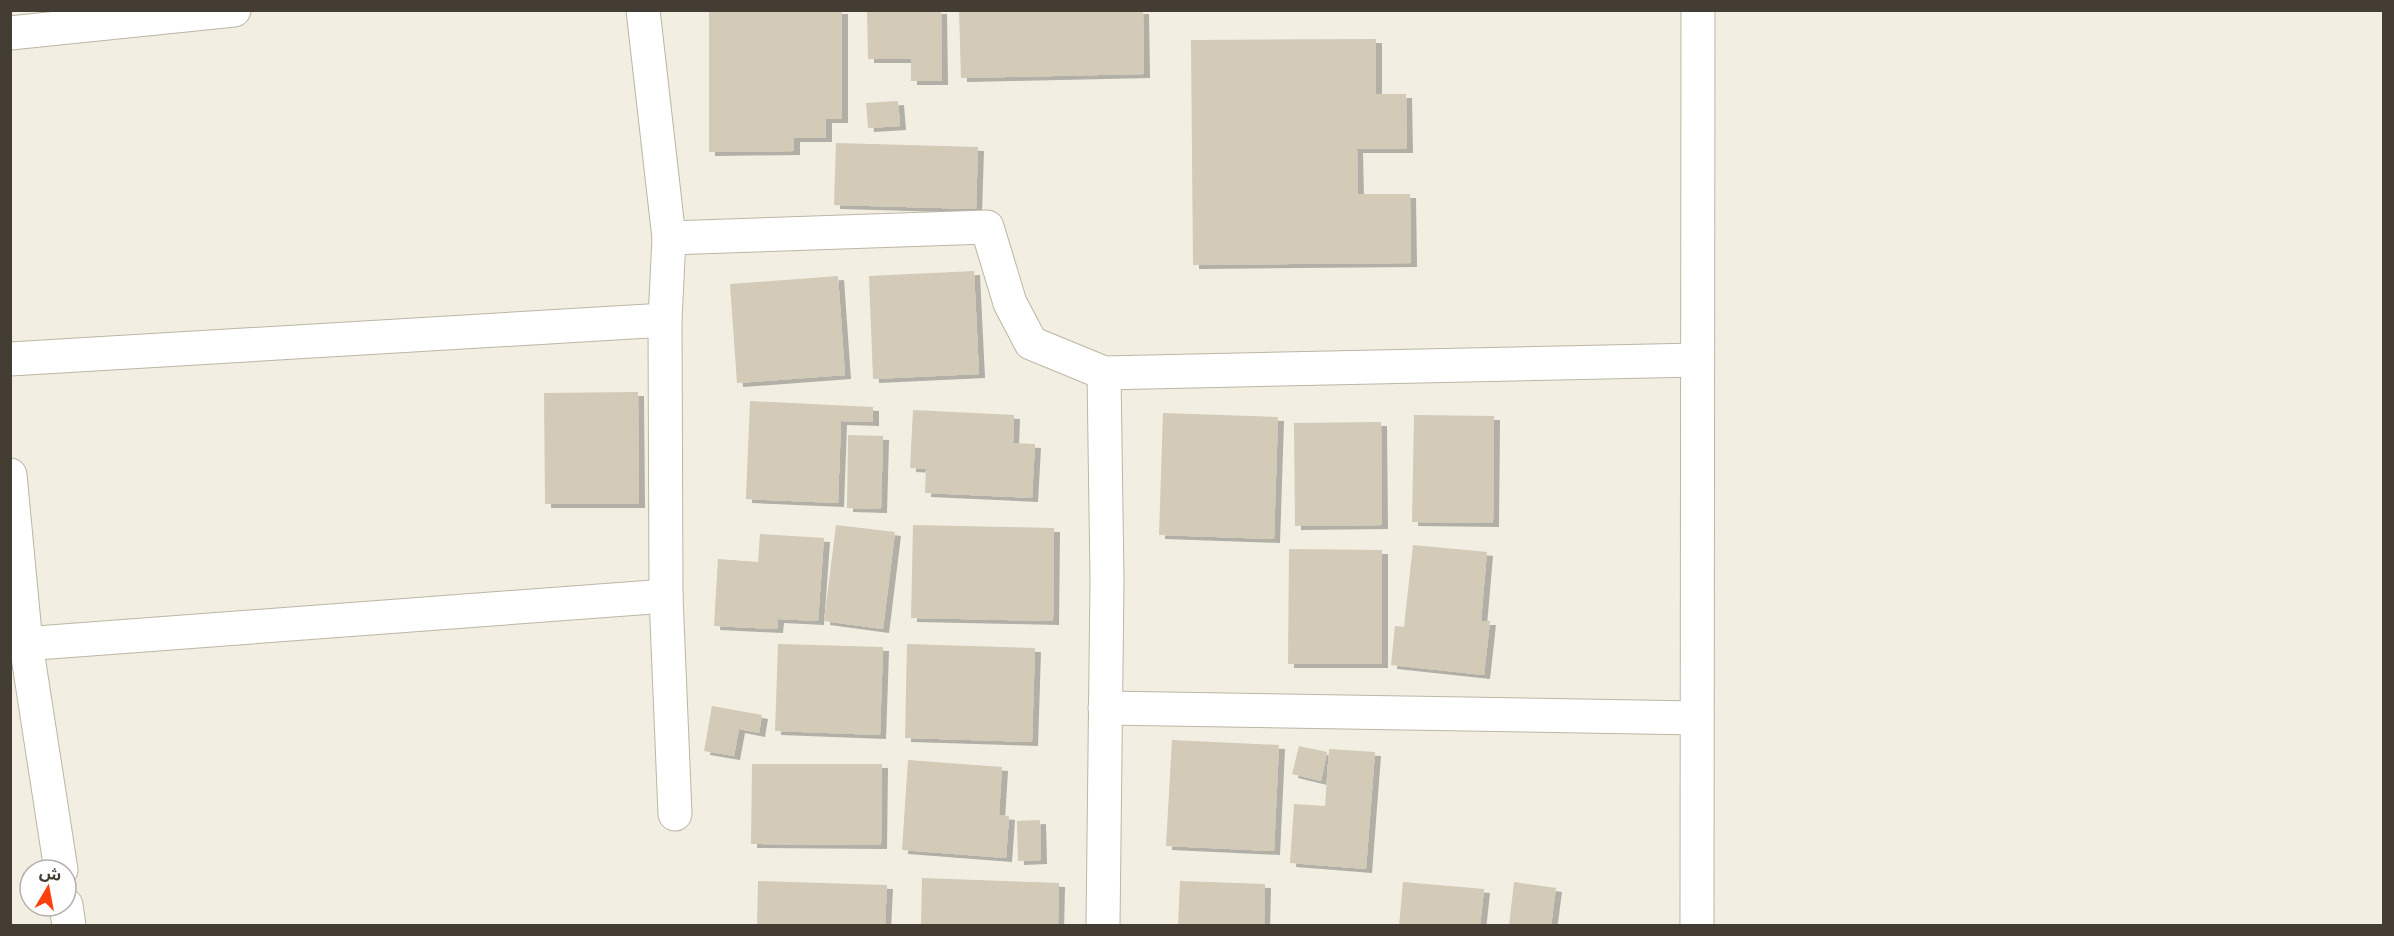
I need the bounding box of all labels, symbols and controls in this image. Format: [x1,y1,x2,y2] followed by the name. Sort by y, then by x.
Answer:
[18,858,78,918] north arrow
[38,861,63,885] text: ش

